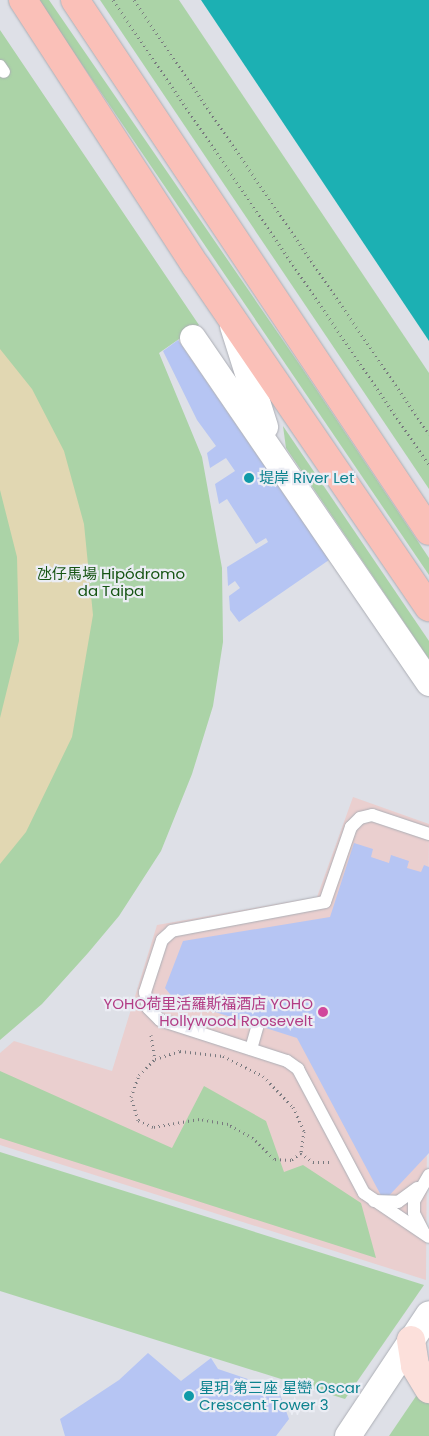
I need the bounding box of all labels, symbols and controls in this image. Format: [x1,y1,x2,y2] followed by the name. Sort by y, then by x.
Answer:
[259,469,354,487] place label: 堤岸 River Let
[243,472,255,484] marker: 堤岸 River Let
[37,564,185,599] park label: 氹仔馬場 Hipódromo da Taipa
[104,994,313,1029] place label: YOHO荷里活羅斯福酒店 YOHO Hollywood Roosevelt
[317,1006,329,1018] marker: YOHO荷里活羅斯福酒店 YOHO Hollywood Roosevelt
[199,1378,360,1413] place label: 星玥 第三座 星巒 Oscar Crescent Tower 3
[183,1390,195,1402] marker: 星玥 第三座 星巒 Oscar Crescent Tower 3

